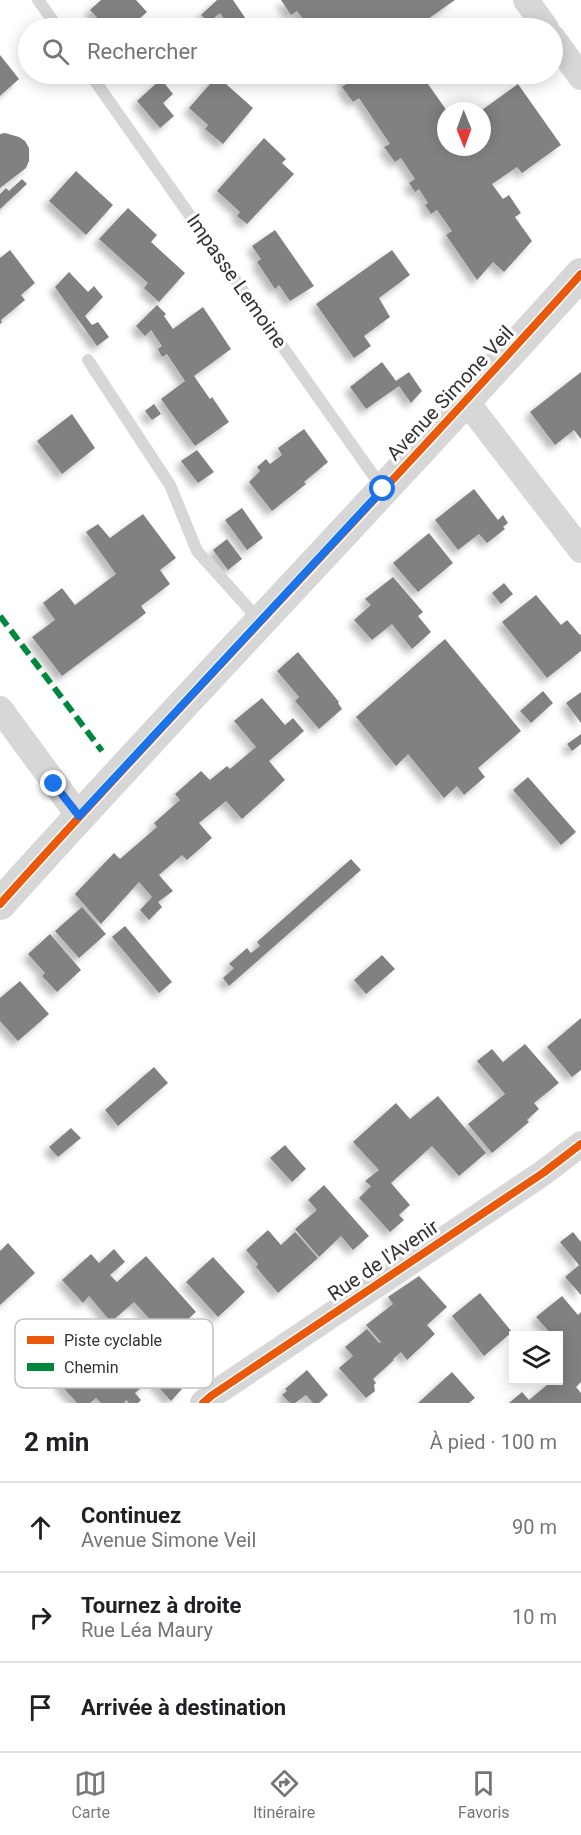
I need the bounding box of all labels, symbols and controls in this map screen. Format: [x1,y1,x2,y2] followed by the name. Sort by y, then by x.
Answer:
[18,18,563,84] search box
[39,35,72,68] icon: search
[87,39,198,64] text: Rechercher
[437,102,491,156] north arrow
[182,209,292,353] street label: Impasse Lemoine
[381,321,519,465] street label: Avenue Simone Veil
[369,475,395,501] route start
[40,770,66,796] route end
[323,1214,443,1306] street label: Rue de l'Avenir
[15,1319,213,1388] legend
[64,1331,162,1350] text: Piste cyclable
[509,1331,563,1385] map controls
[509,1331,563,1385] button: layers
[64,1358,118,1377] text: Chemin
[24,1427,89,1457] text: 2 min
[430,1430,557,1454] text: À pied · 100 m
[81,1503,181,1528] text: Continuez
[24,1511,57,1544] icon: ahead
[512,1515,557,1539] text: 90 m
[81,1528,256,1552] text: Avenue Simone Veil
[81,1593,241,1618] text: Tournez à droite
[24,1601,57,1634] icon: right
[512,1605,557,1629] text: 10 m
[81,1618,213,1642] text: Rue Léa Maury
[24,1691,57,1724] icon: arrive
[81,1695,286,1720] text: Arrivée à destination
[71,1767,110,1822] tab: Carte
[253,1767,315,1822] tab: Itinéraire
[458,1767,510,1822] tab: Favoris

